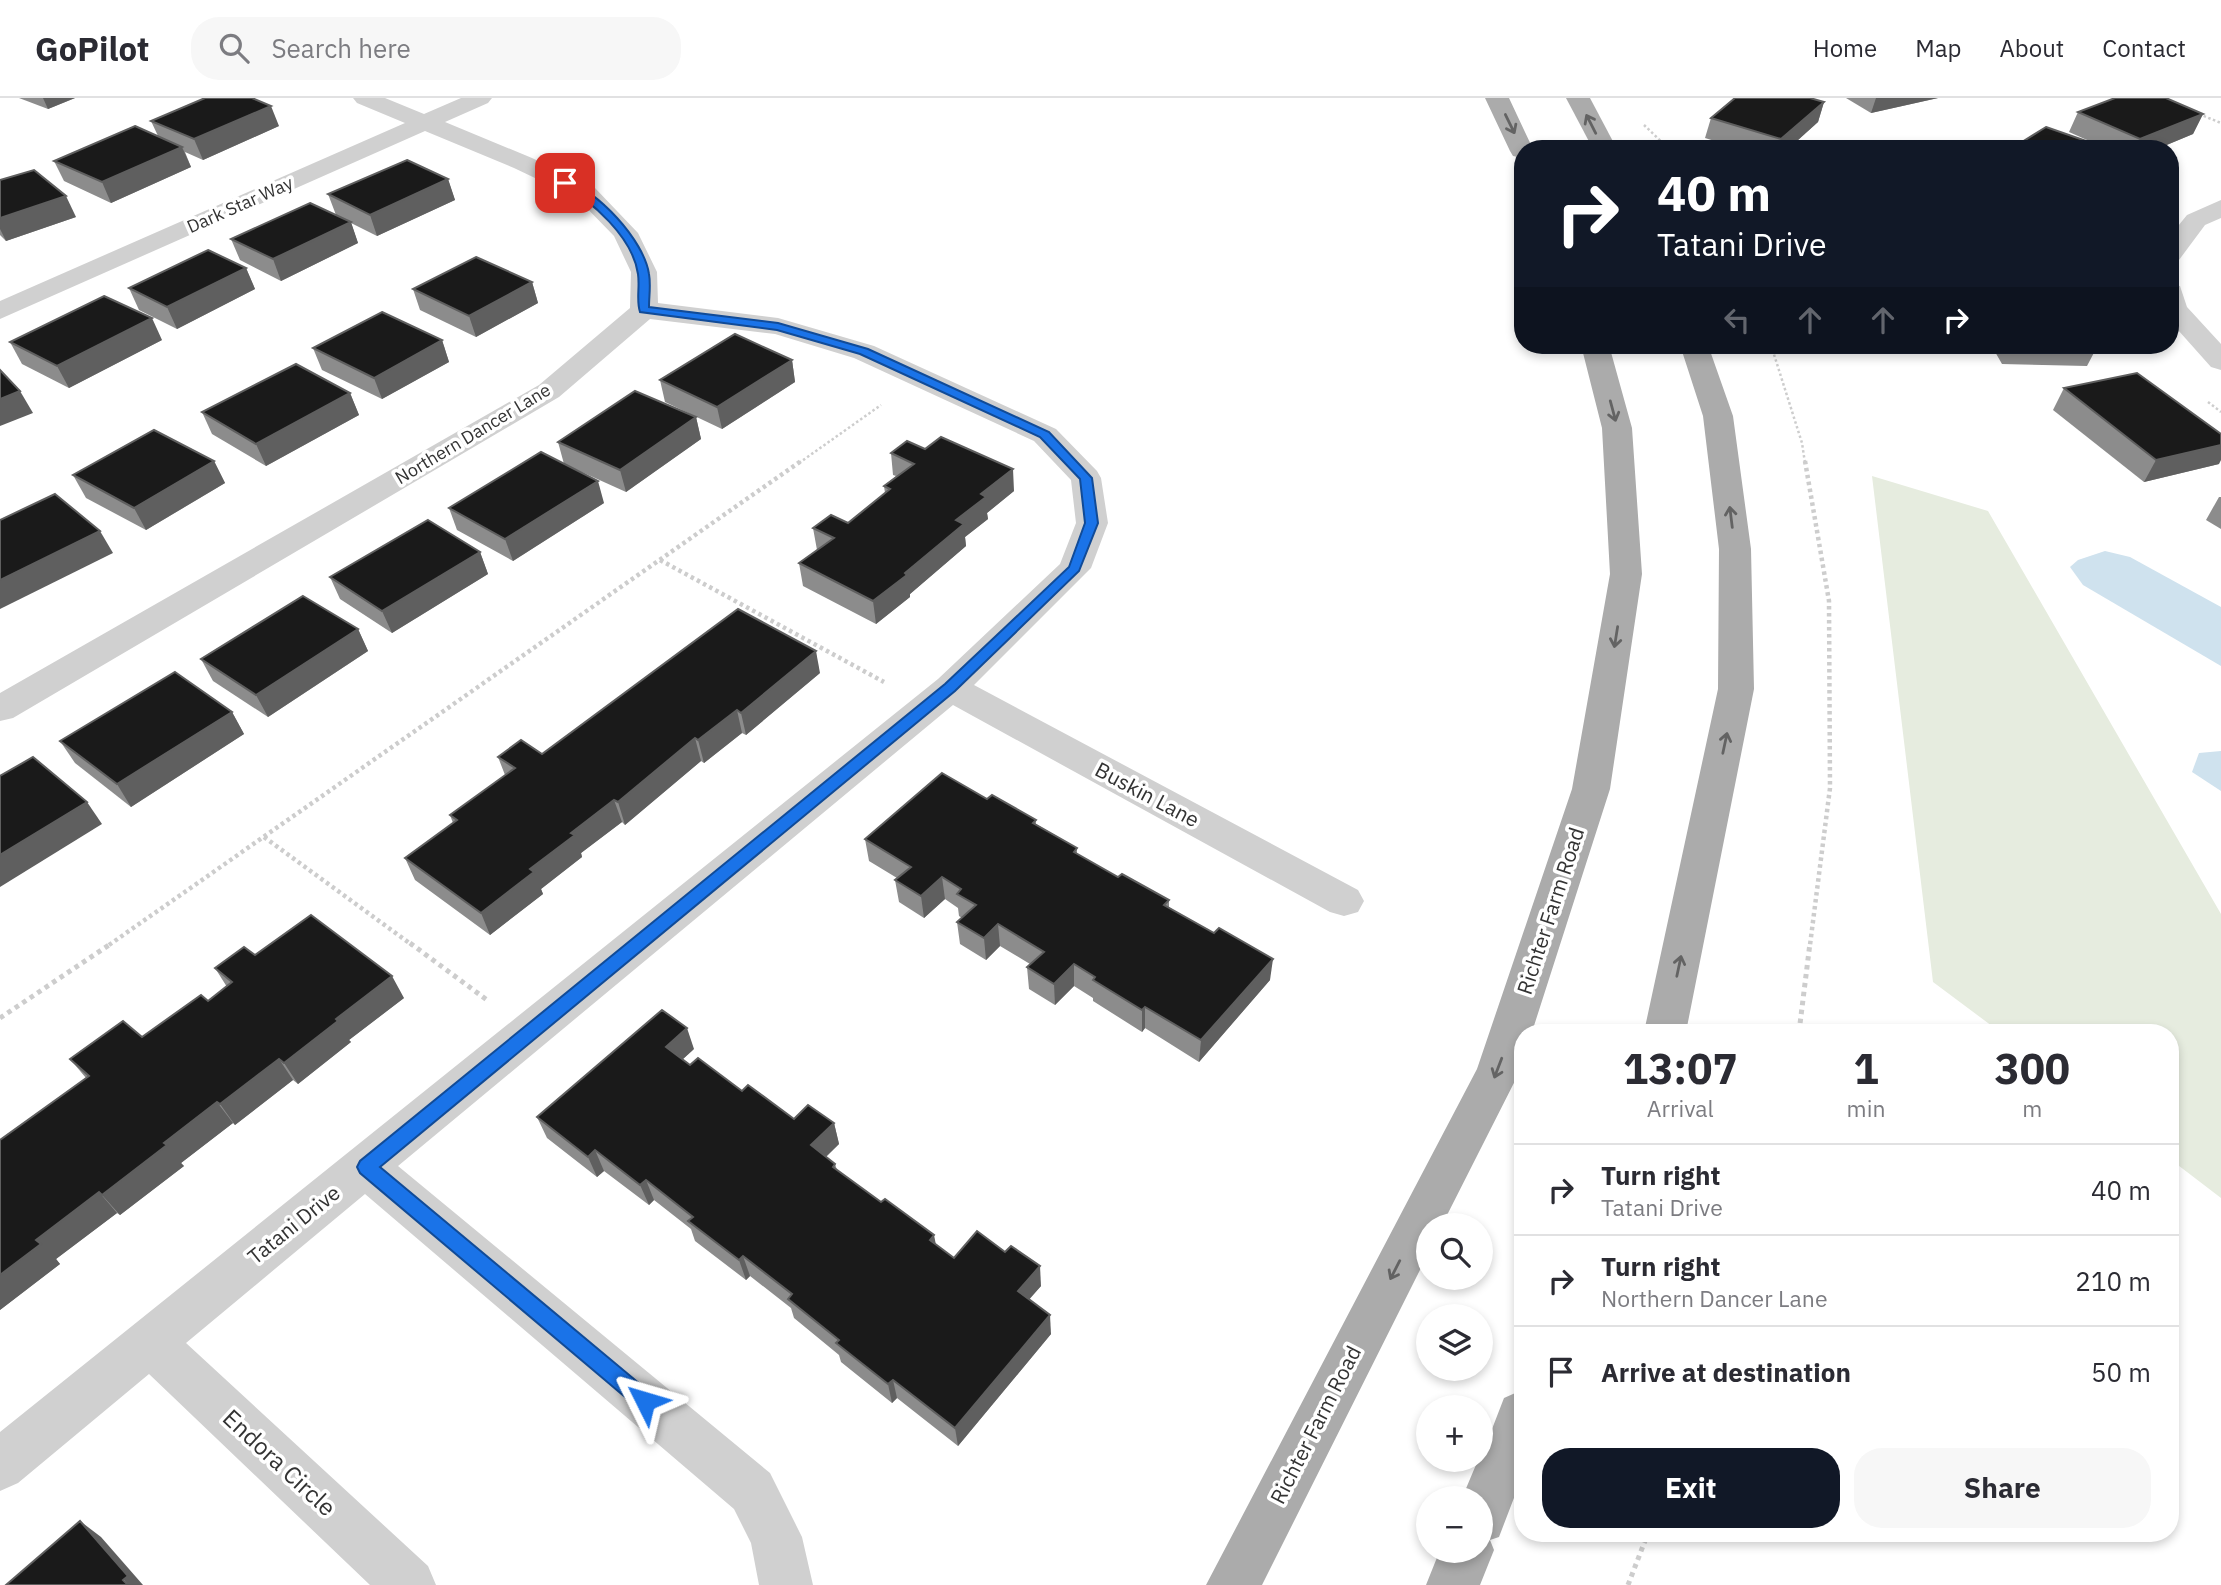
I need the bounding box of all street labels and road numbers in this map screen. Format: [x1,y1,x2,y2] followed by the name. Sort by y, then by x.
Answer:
[183,171,296,238] street label: Dark Star Way
[391,378,555,489] street label: Northern Dancer Lane
[1090,755,1204,833] street label: Buskin Lane
[1510,824,1590,998] street label: Richter Farm Road
[241,1178,345,1270] street label: Tatani Drive
[1263,1341,1367,1508] street label: Richter Farm Road
[216,1402,343,1523] street label: Endora Circle

